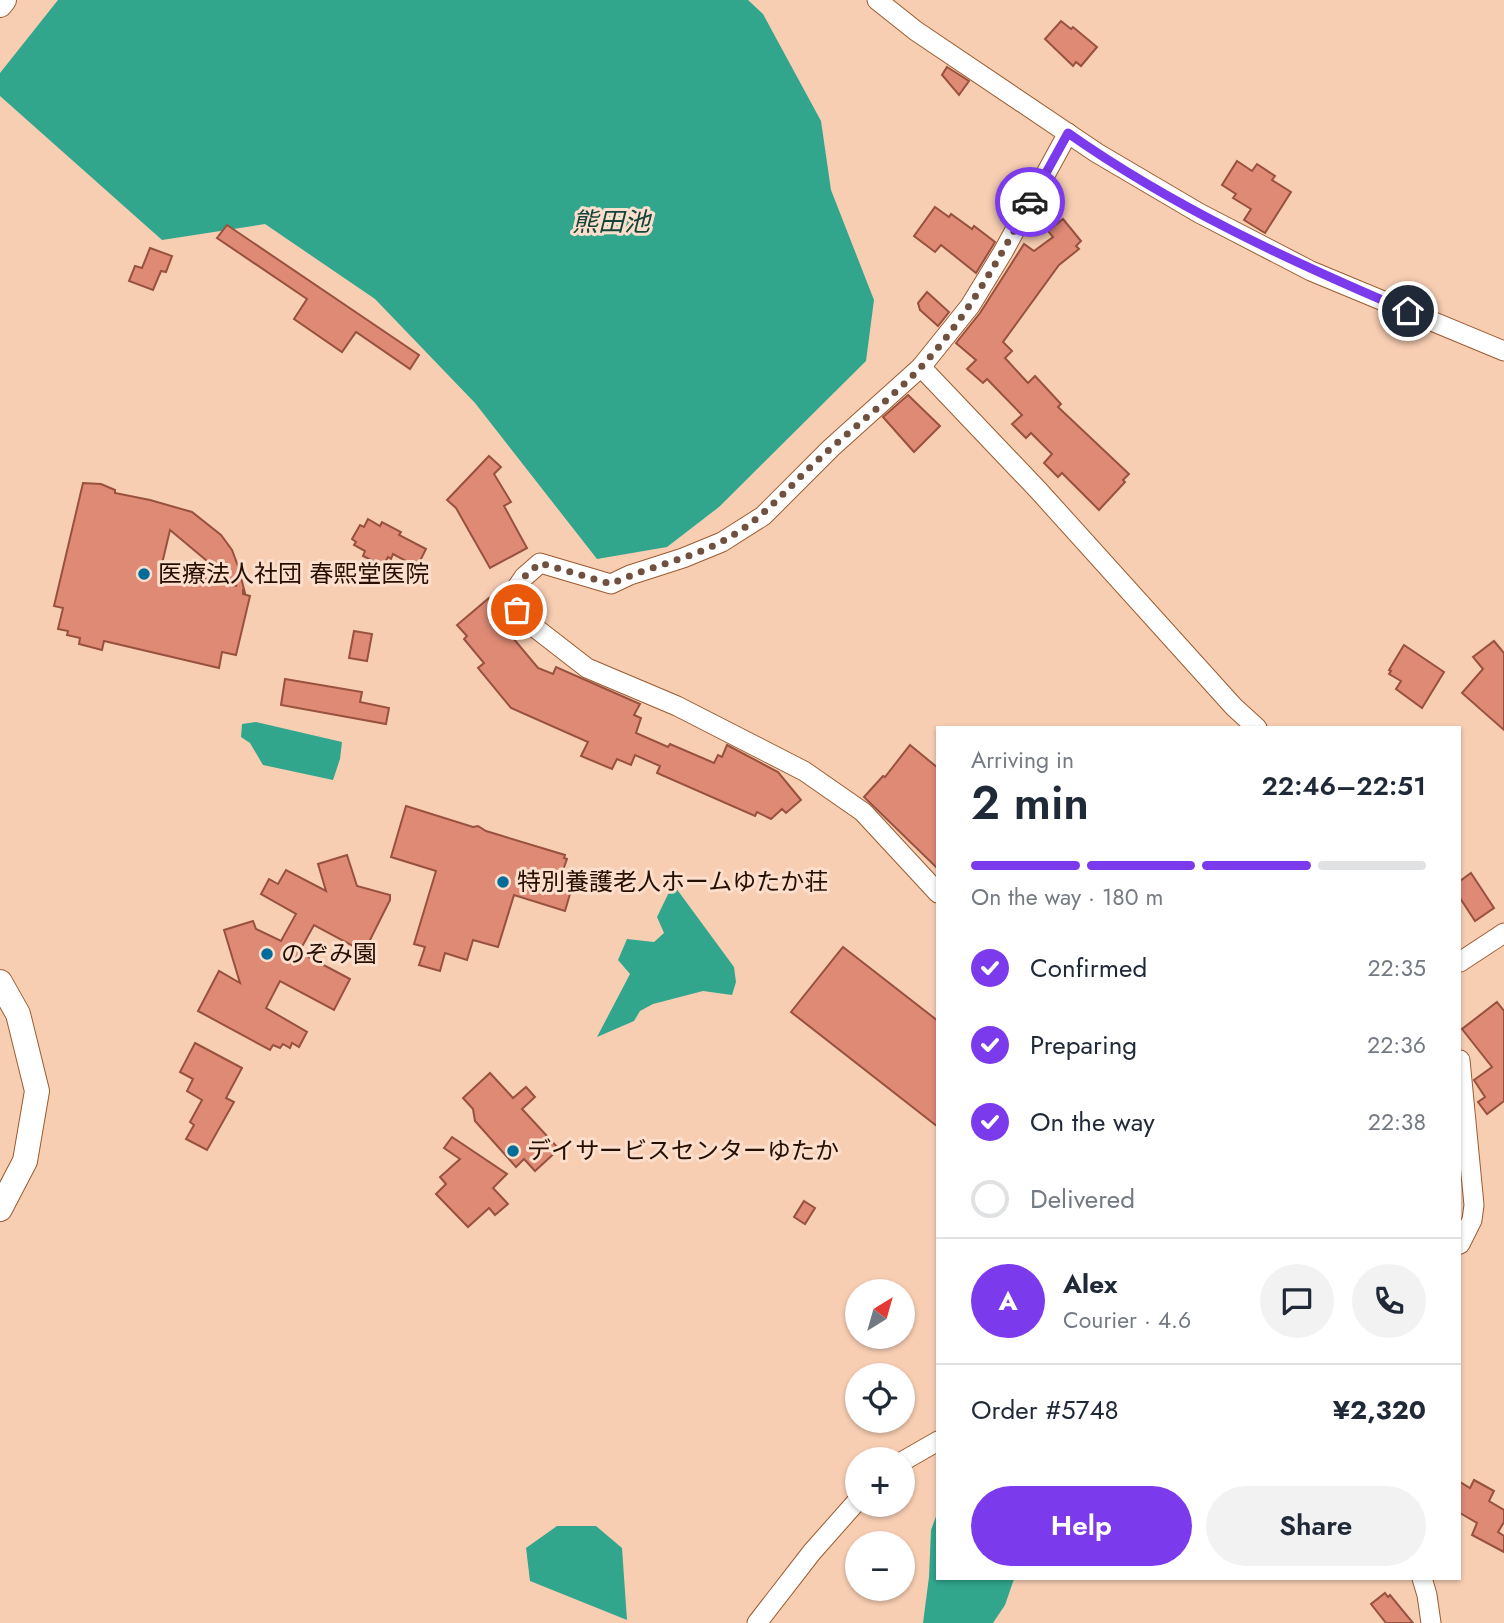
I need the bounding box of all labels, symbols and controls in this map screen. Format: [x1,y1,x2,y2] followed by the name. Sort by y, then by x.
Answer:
[995,167,1065,237] courier
[1011,183,1049,221] icon: car
[572,203,653,241] water label: 熊田池
[1378,281,1438,341] pin
[1389,292,1427,330] icon: home
[158,556,429,591] place label: 医療法人社団 春熙堂医院
[136,566,152,582] marker: 医療法人社団 春熙堂医院
[487,580,547,640] pin
[498,591,536,629] icon: bag
[971,743,1074,777] text: Arriving in
[1261,767,1426,805] text: 22:46–22:51
[971,770,1089,836] text: 2 min
[517,864,828,899] place label: 特別養護老人ホームゆたか荘
[495,874,511,890] marker: 特別養護老人ホームゆたか荘
[971,880,1163,914] text: On the way · 180 m
[281,936,377,971] place label: のぞみ園
[259,946,275,962] marker: のぞみ園
[971,949,1009,987] icon: check
[1030,949,1147,987] text: Confirmed
[1367,951,1426,985] text: 22:35
[971,1026,1009,1064] icon: check
[1030,1026,1137,1064] text: Preparing
[1367,1028,1426,1062] text: 22:36
[971,1103,1009,1141] icon: check
[1030,1103,1155,1141] text: On the way
[1368,1105,1426,1139] text: 22:38
[527,1133,839,1168] place label: デイサービスセンターゆたか
[505,1143,521,1159] marker: デイサービスセンターゆたか
[1030,1180,1135,1218] text: Delivered
[1260,1264,1334,1338] button: chat
[1352,1264,1426,1338] button: phone
[1063,1265,1117,1303] text: Alex
[845,1279,915,1349] north arrow
[845,1279,915,1601] map controls
[998,1282,1018,1320] text: A
[1063,1303,1191,1337] text: Courier · 4.6
[845,1363,915,1433] button: locate
[971,1391,1119,1429] text: Order #5748
[1333,1391,1426,1429] text: ¥2,320
[845,1447,915,1517] button: +
[971,1486,1192,1566] button: Help
[1206,1486,1426,1566] button: Share
[845,1531,915,1601] button: −

